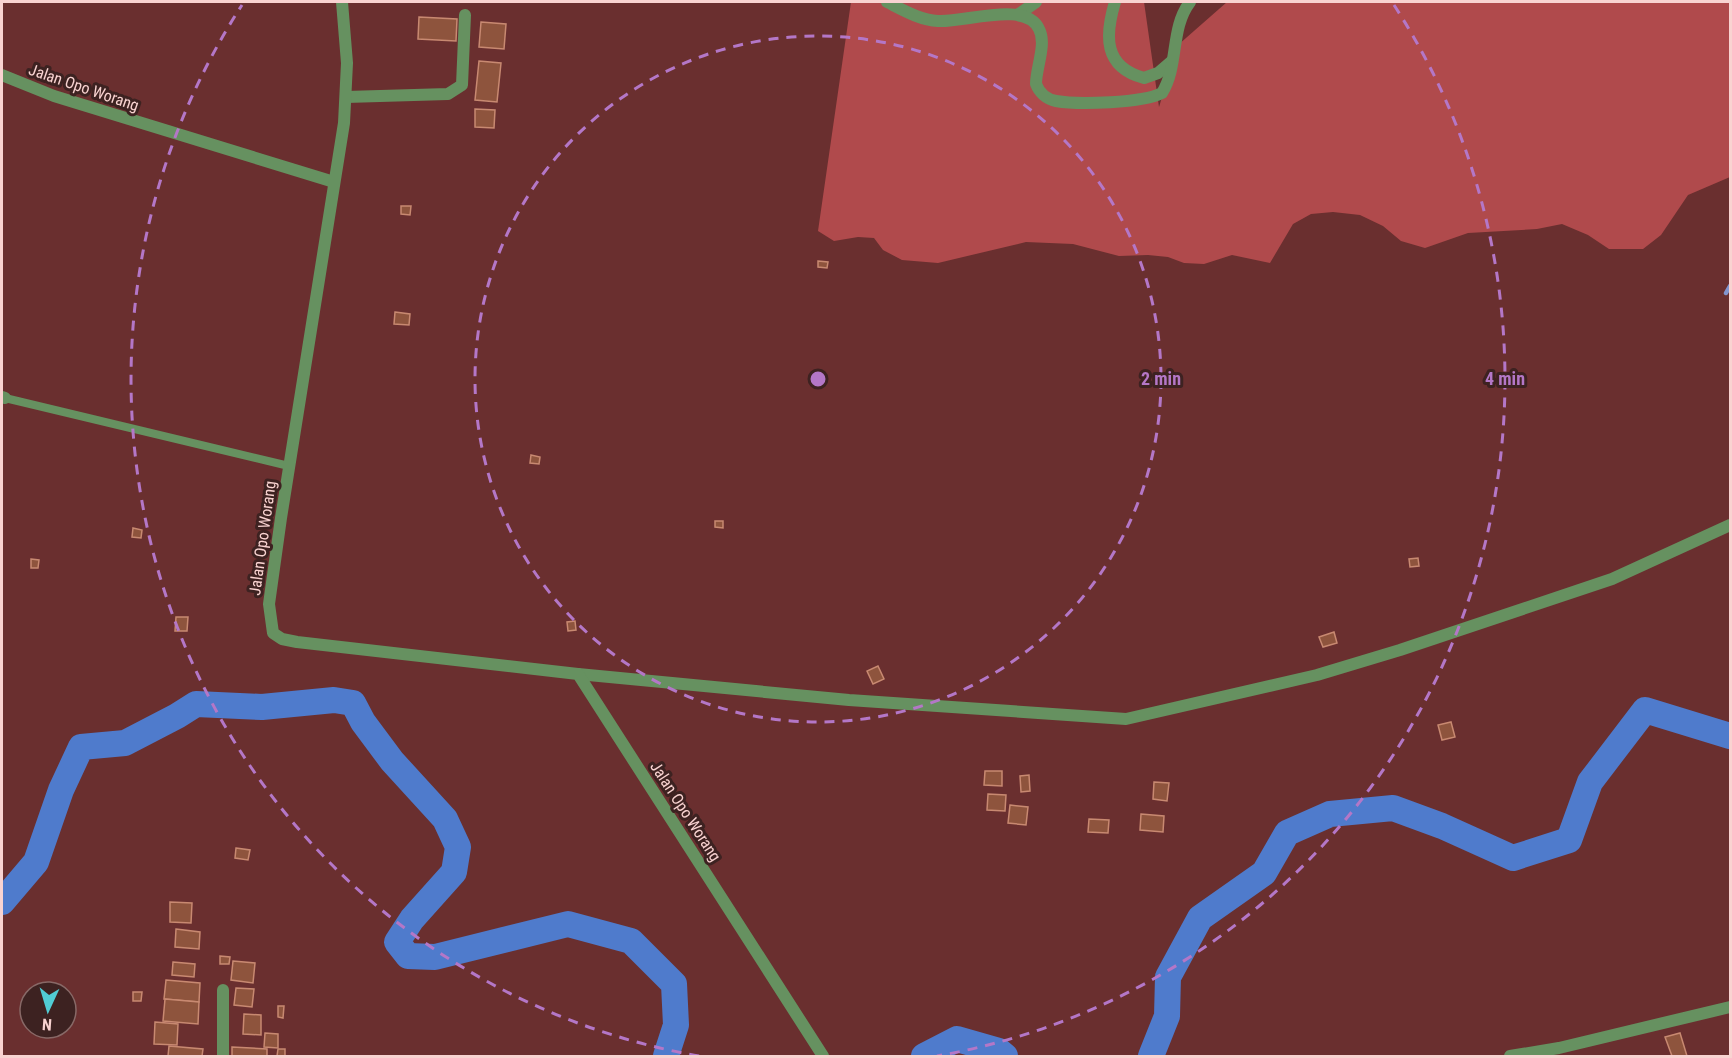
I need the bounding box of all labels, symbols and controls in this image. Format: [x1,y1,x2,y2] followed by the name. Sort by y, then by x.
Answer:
[26,60,141,115] street label: Jalan Opo Worang
[1141,368,1181,389] text: 2 min
[1485,368,1525,389] text: 4 min
[808,369,828,389] centre of rings
[245,480,280,596] street label: Jalan Opo Worang
[646,758,725,865] street label: Jalan Opo Worang
[18,980,78,1040] north arrow
[41,1015,53,1034] text: N

